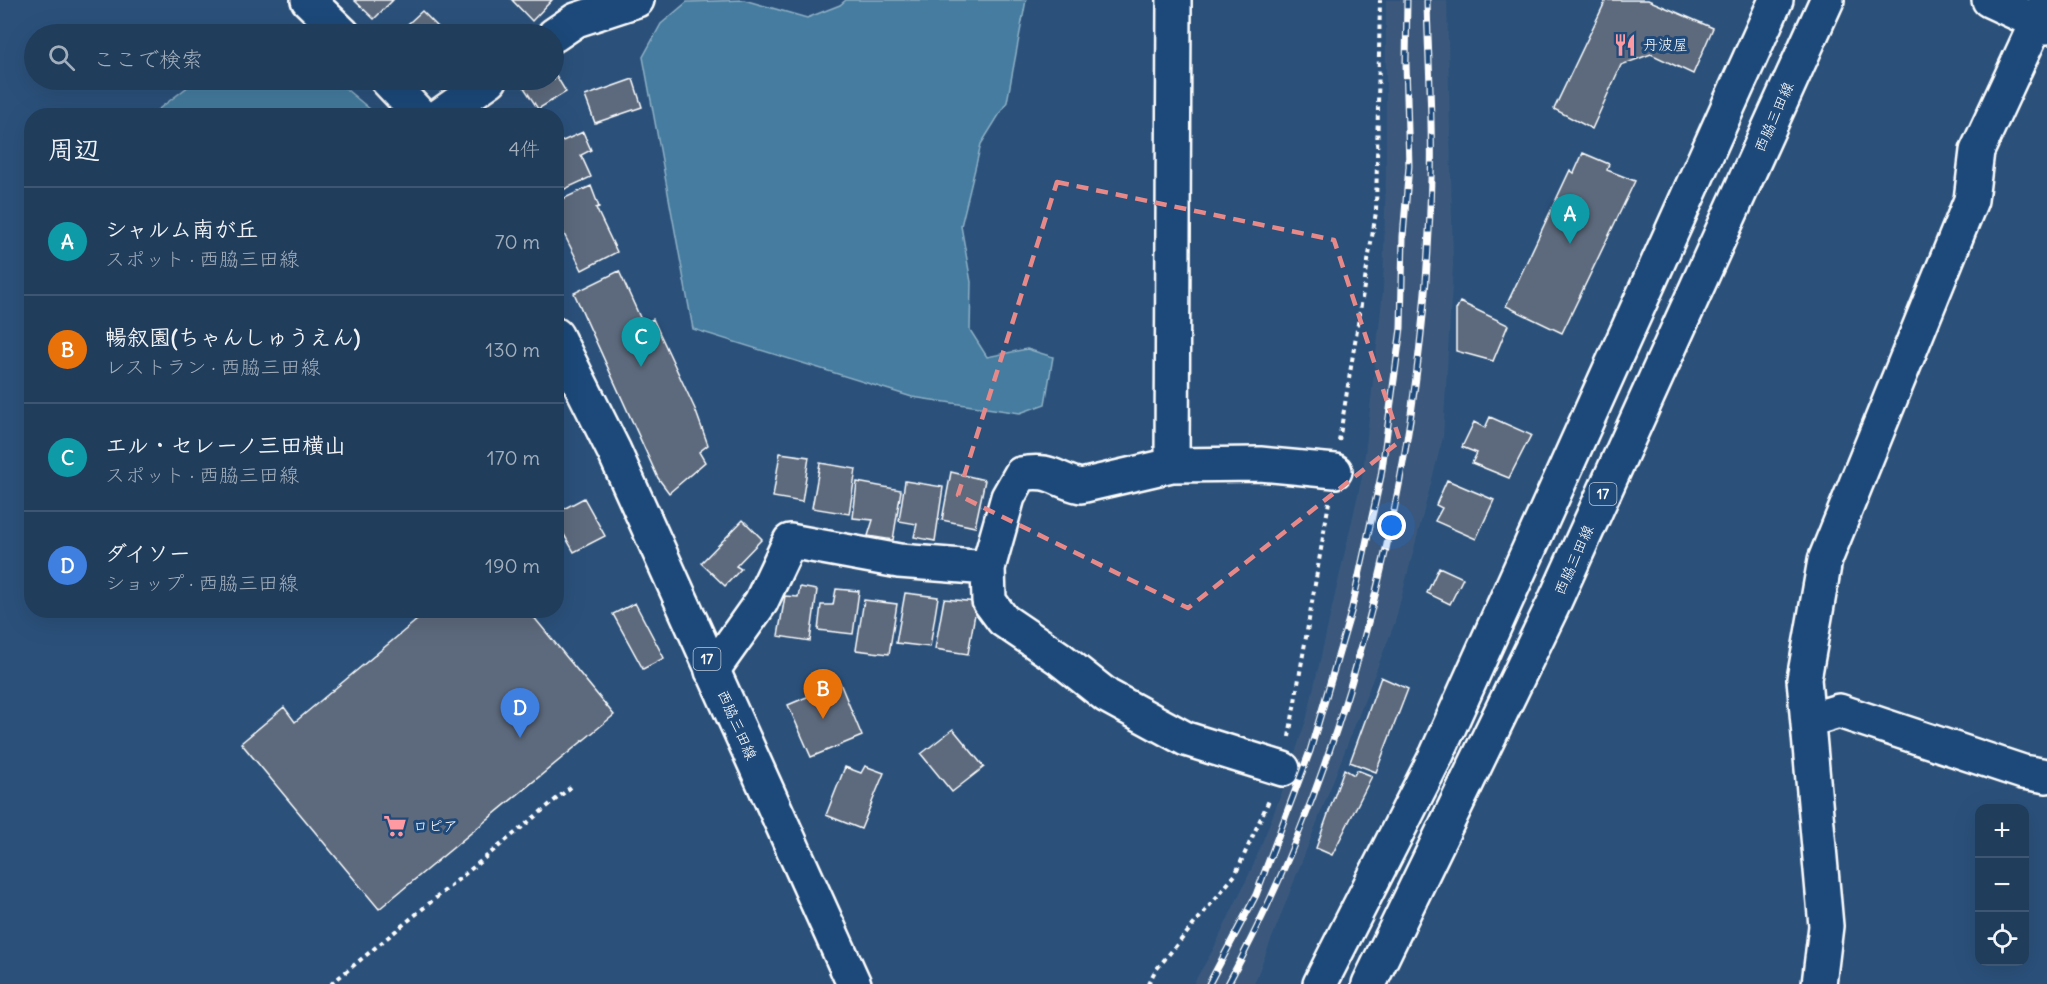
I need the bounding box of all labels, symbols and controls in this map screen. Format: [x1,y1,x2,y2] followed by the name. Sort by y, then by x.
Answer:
[24,24,564,90] search box
[1612,32,1638,58] restaurant icon: 丹波屋
[1643,35,1688,54] place label: 丹波屋
[45,41,78,74] icon: search
[93,45,203,73] text: ここで検索
[1750,79,1797,155] street label: 西脇三田線
[48,133,100,166] text: 周辺
[508,136,540,161] text: 4件
[1550,194,1590,244] pin: A
[105,215,258,243] text: シャルム南が丘
[61,229,74,254] text: A
[495,229,540,254] text: 70 m
[105,246,299,271] text: スポット · 西脇三田線
[622,318,660,367] pin: C
[105,323,360,351] text: 暢叙園(ちゃんしゅうえん)
[61,337,74,362] text: B
[485,337,540,362] text: 130 m
[105,354,321,379] text: レストラン · 西脇三田線
[105,431,346,459] text: エル・セレーノ三田横山
[61,445,74,470] text: C
[487,445,540,470] text: 170 m
[105,462,299,487] text: スポット · 西脇三田線
[1590,483,1616,505] road number: 17
[1377,511,1406,540] your location
[1550,522,1597,598] street label: 西脇三田線
[105,539,191,567] text: ダイソー
[60,553,75,578] text: D
[485,553,540,578] text: 190 m
[105,570,298,595] text: ショップ · 西脇三田線
[694,648,720,670] road number: 17
[804,670,842,719] pin: B
[714,687,761,763] street label: 西脇三田線
[500,688,540,738] pin: D
[1975,804,2029,966] map controls
[1975,804,2029,858] button: +
[382,813,408,839] supermarket icon: ロピア
[413,816,458,835] place label: ロピア
[1975,858,2029,912] button: −
[1975,912,2029,966] button: locate

